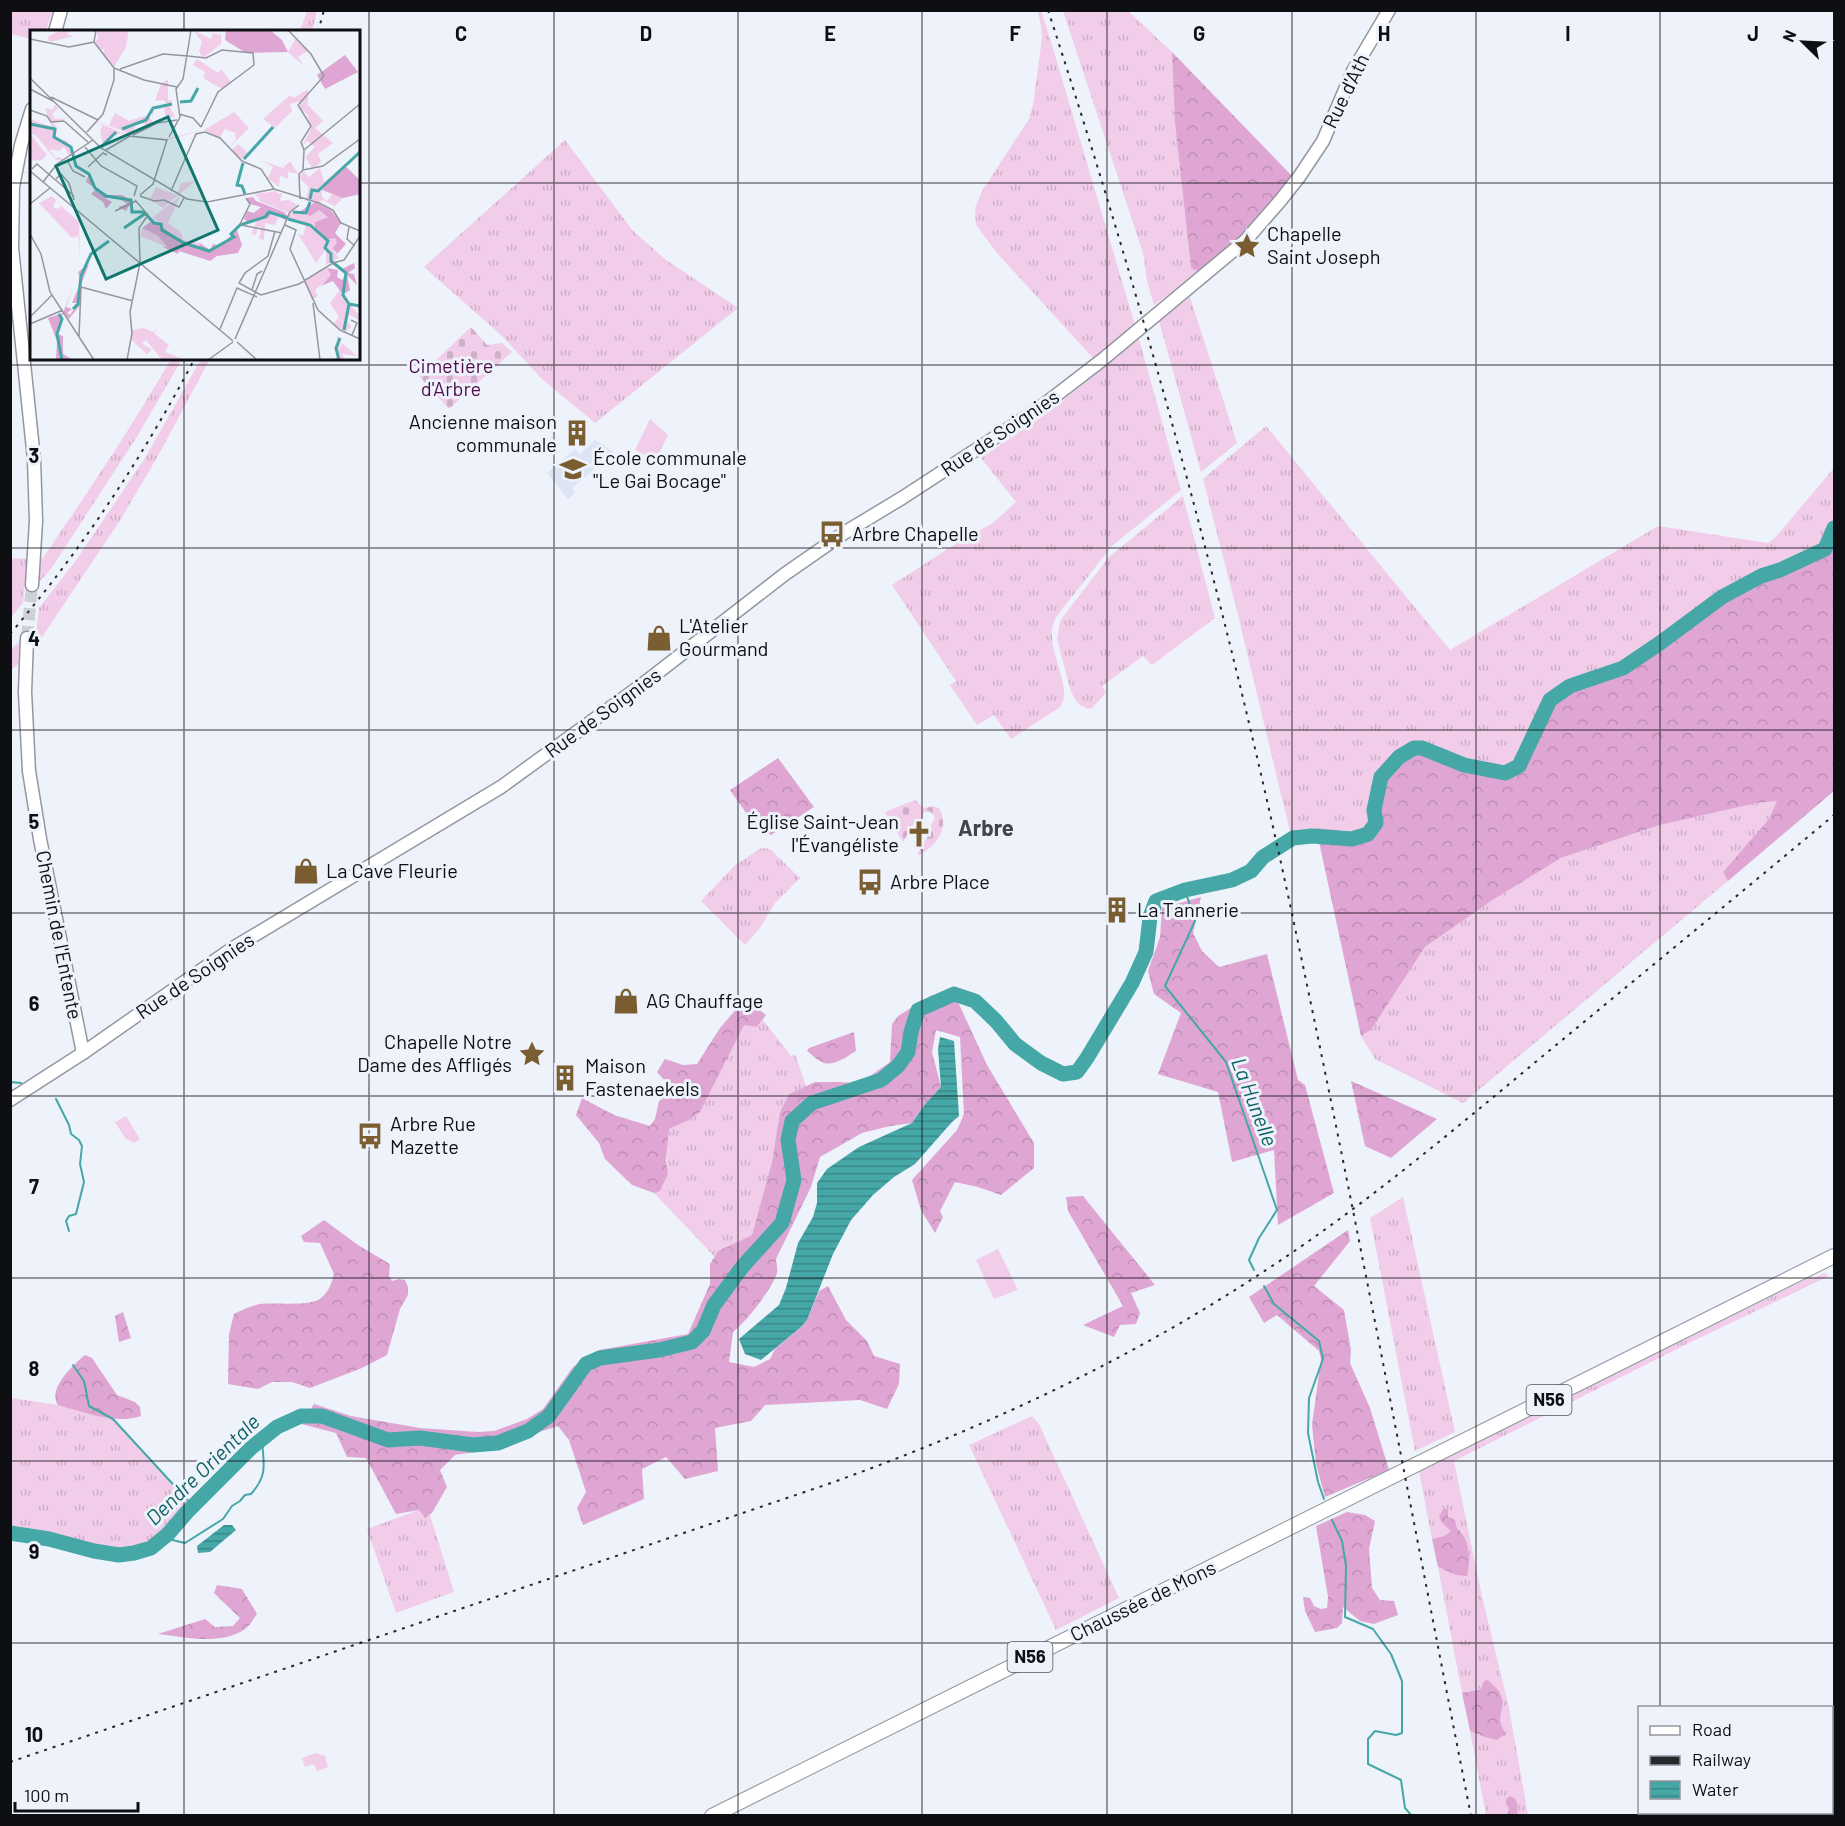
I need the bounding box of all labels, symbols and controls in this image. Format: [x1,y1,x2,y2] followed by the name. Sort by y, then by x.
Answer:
[1773,12,1833,72] north arrow
[455,21,467,45] text: C
[640,21,652,45] text: D
[824,21,836,45] text: E
[1009,21,1021,45] text: F
[1193,21,1205,45] text: G
[1378,21,1390,45] text: H
[1565,21,1571,45] text: I
[1747,21,1759,45] text: J
[1778,27,1800,44] text: N
[30,30,360,360] inset map
[1317,49,1373,132] street label: Rue d'Ath
[1267,221,1381,268] place label: Chapelle Saint Joseph
[1232,231,1262,261] place icon: Chapelle Saint Joseph
[408,353,494,400] park label: Cimetière d'Arbre
[936,384,1063,481] street label: Rue de Soignies
[409,409,557,456] place label: Ancienne maison communale
[562,418,592,448] building icon: Ancienne maison communale
[29,443,39,467] text: 3
[593,445,747,492] place label: École communale "Le Gai Bocage"
[558,454,588,484] school or university icon: École communale "Le Gai Bocage"
[817,519,847,549] bus stop icon: Arbre Chapelle
[852,521,979,545] place label: Arbre Chapelle
[679,613,768,660] place label: L'Atelier Gourmand
[644,623,674,653] shop icon: L'Atelier Gourmand
[28,626,40,650] text: 4
[540,662,665,762] street label: Rue de Soignies
[29,809,40,833] text: 5
[747,809,899,856] place label: Église Saint-Jean l'Évangéliste
[958,814,1014,840] district label: Arbre
[904,819,934,849] church icon: Église Saint-Jean l'Évangéliste
[32,848,88,1021] street label: Chemin de l'Entente
[291,856,321,886] shop icon: La Cave Fleurie
[326,858,458,882] place label: La Cave Fleurie
[855,867,885,897] bus stop icon: Arbre Place
[890,869,990,893] place label: Arbre Place
[1102,895,1132,925] building icon: La Tannerie
[1137,897,1239,921] place label: La Tannerie
[131,927,258,1024] street label: Rue de Soignies
[611,986,641,1016] shop icon: AG Chauffage
[646,988,763,1012] place label: AG Chauffage
[29,991,40,1015] text: 6
[357,1029,512,1076] place label: Chapelle Notre Dame des Affligés
[517,1039,547,1069] place icon: Chapelle Notre Dame des Affligés
[585,1053,699,1100] place label: Maison Fastenaekels
[1227,1054,1284,1149] water label: La Hunelle
[550,1063,580,1093] building icon: Maison Fastenaekels
[390,1111,476,1158] place label: Arbre Rue Mazette
[355,1121,385,1151] bus stop icon: Arbre Rue Mazette
[29,1174,39,1198] text: 7
[29,1356,40,1380] text: 8
[1526,1385,1572,1415] road number: N56
[140,1408,264,1530] water label: Dendre Orientale
[29,1539,39,1563] text: 9
[1066,1554,1219,1646] street label: Chaussée de Mons
[1008,1642,1052,1672] road number: N56
[1638,1706,1833,1814] legend
[1692,1718,1732,1740] text: Road
[25,1722,43,1746] text: 10
[1692,1748,1751,1770] text: Railway
[15,1775,138,1813] scale bar
[1692,1778,1739,1800] text: Water
[24,1784,69,1806] text: 100 m

